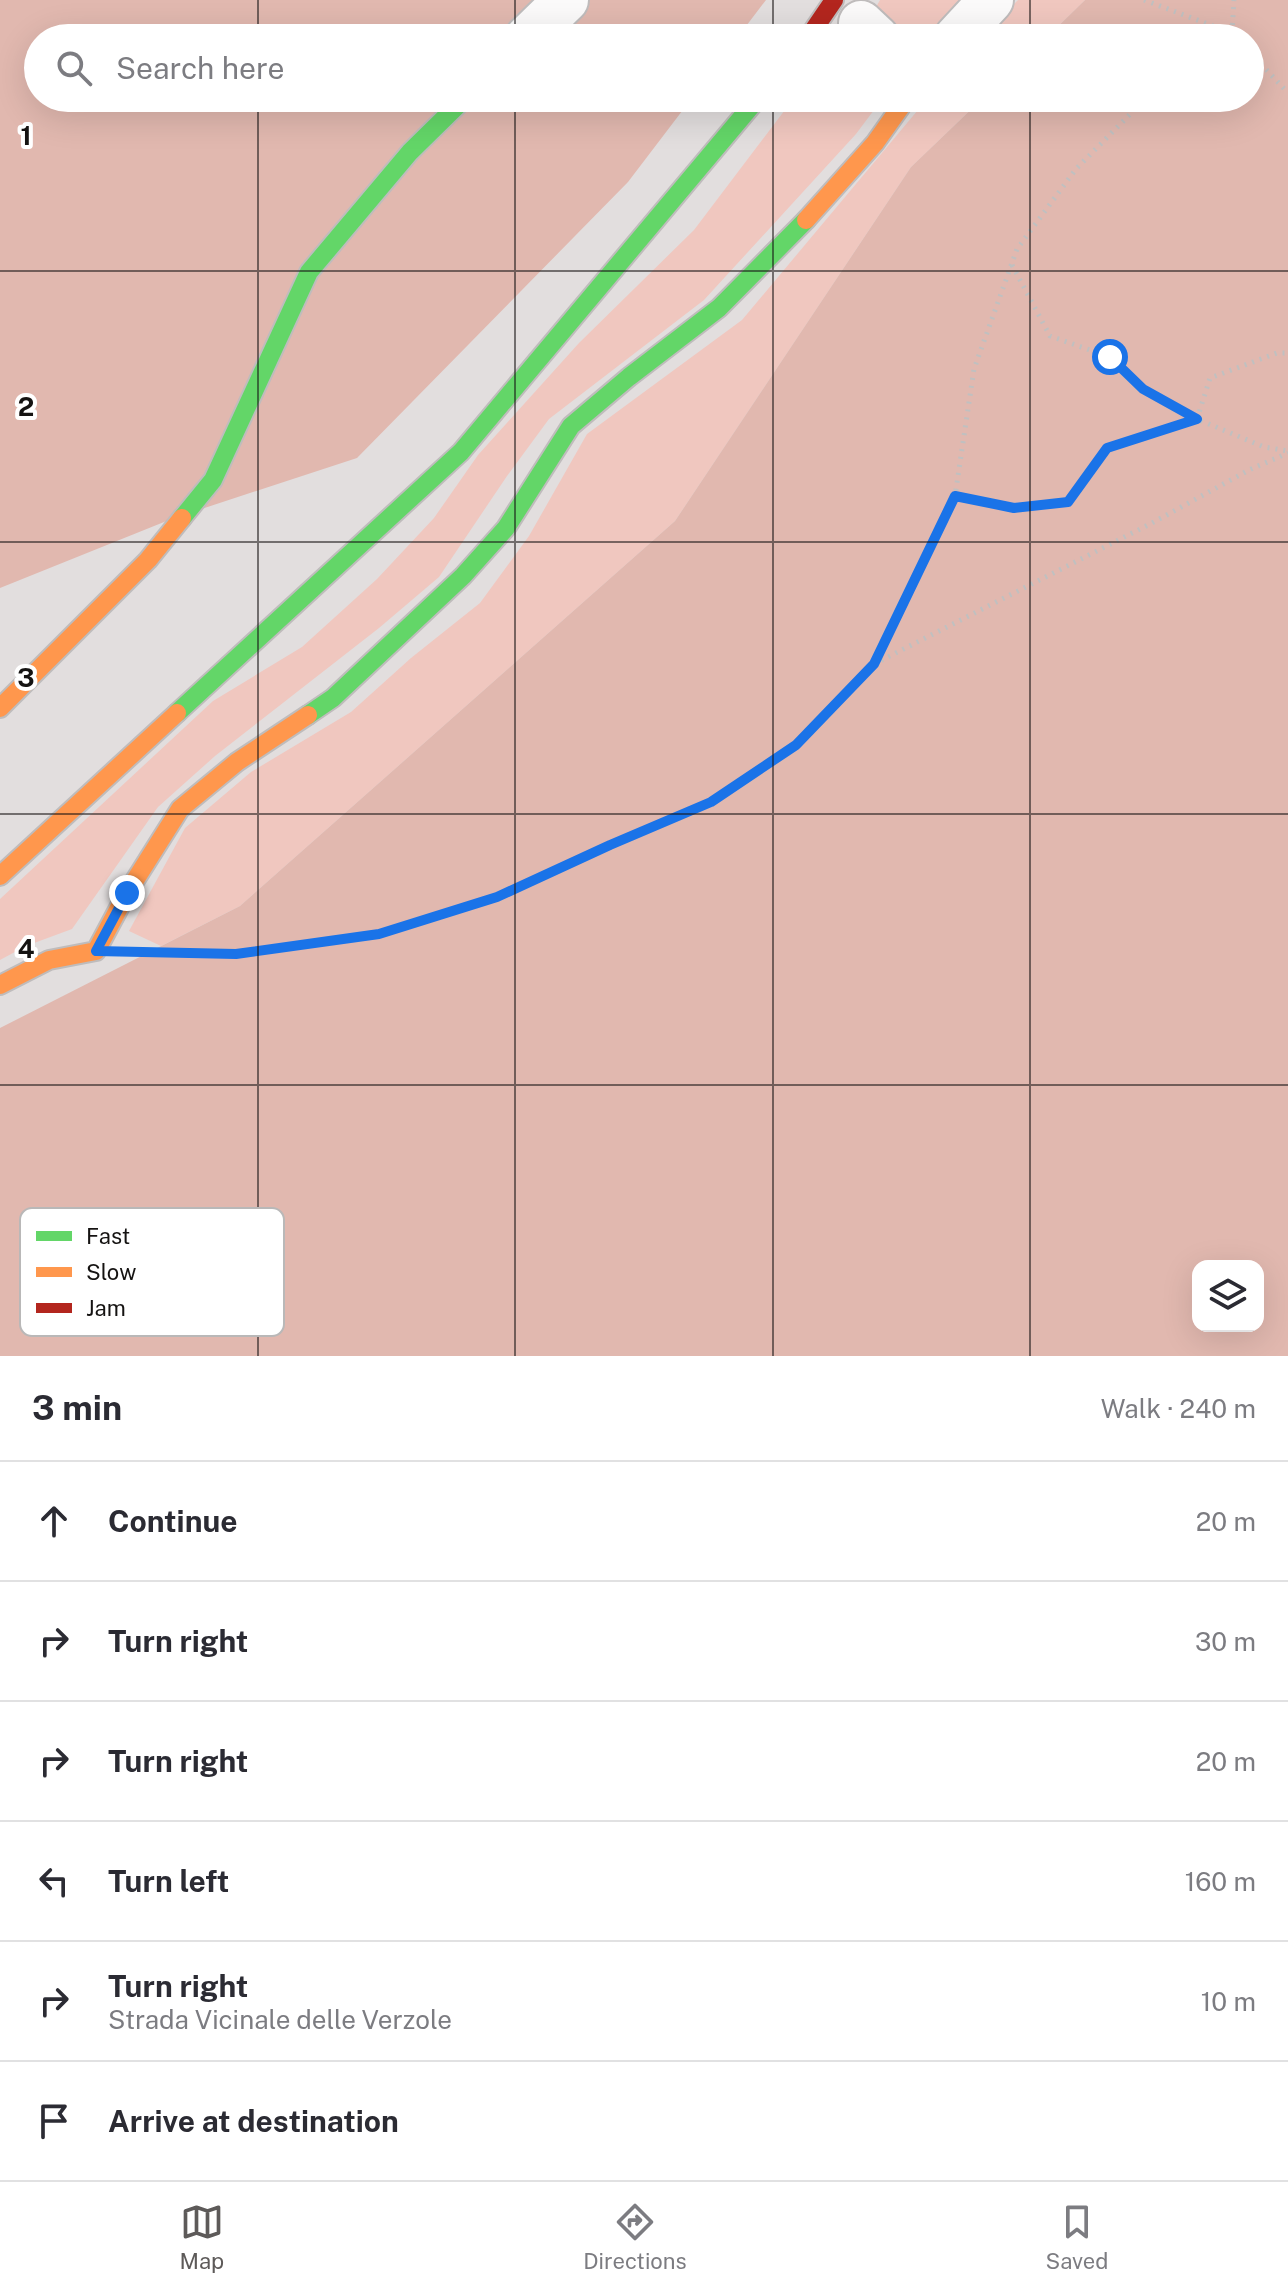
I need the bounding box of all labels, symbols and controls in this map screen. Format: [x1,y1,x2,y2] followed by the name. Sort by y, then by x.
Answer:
[24,24,1264,112] search box
[52,46,96,90] icon: search
[116,50,284,86] text: Search here
[20,120,32,151] text: 1
[1092,339,1128,375] route start
[18,391,34,422] text: 2
[17,662,35,693] text: 3
[109,875,145,911] route end
[17,933,35,964] text: 4
[20,1208,284,1336] legend
[86,1223,130,1249] text: Fast
[86,1259,136,1285] text: Slow
[1192,1260,1264,1332] map controls
[1192,1260,1264,1332] button: layers
[86,1295,126,1321] text: Jam
[32,1388,122,1428] text: 3 min
[1101,1393,1256,1424] text: Walk · 240 m
[32,1499,76,1543] icon: ahead
[108,1503,238,1539] text: Continue
[1196,1506,1256,1537] text: 20 m
[32,1619,76,1663] icon: right
[108,1623,248,1659] text: Turn right
[1195,1626,1256,1657] text: 30 m
[32,1739,76,1783] icon: right
[108,1743,248,1779] text: Turn right
[1196,1746,1256,1777] text: 20 m
[32,1859,76,1903] icon: left
[108,1863,229,1899] text: Turn left
[1185,1866,1256,1897] text: 160 m
[108,1968,248,2004] text: Turn right
[32,1979,76,2023] icon: right
[1201,1986,1256,2017] text: 10 m
[108,2004,452,2035] text: Strada Vicinale delle Verzole
[32,2099,76,2143] icon: arrive
[108,2103,399,2139] text: Arrive at destination
[180,2200,224,2274] tab: Map
[583,2200,687,2274] tab: Directions
[1046,2200,1108,2274] tab: Saved

